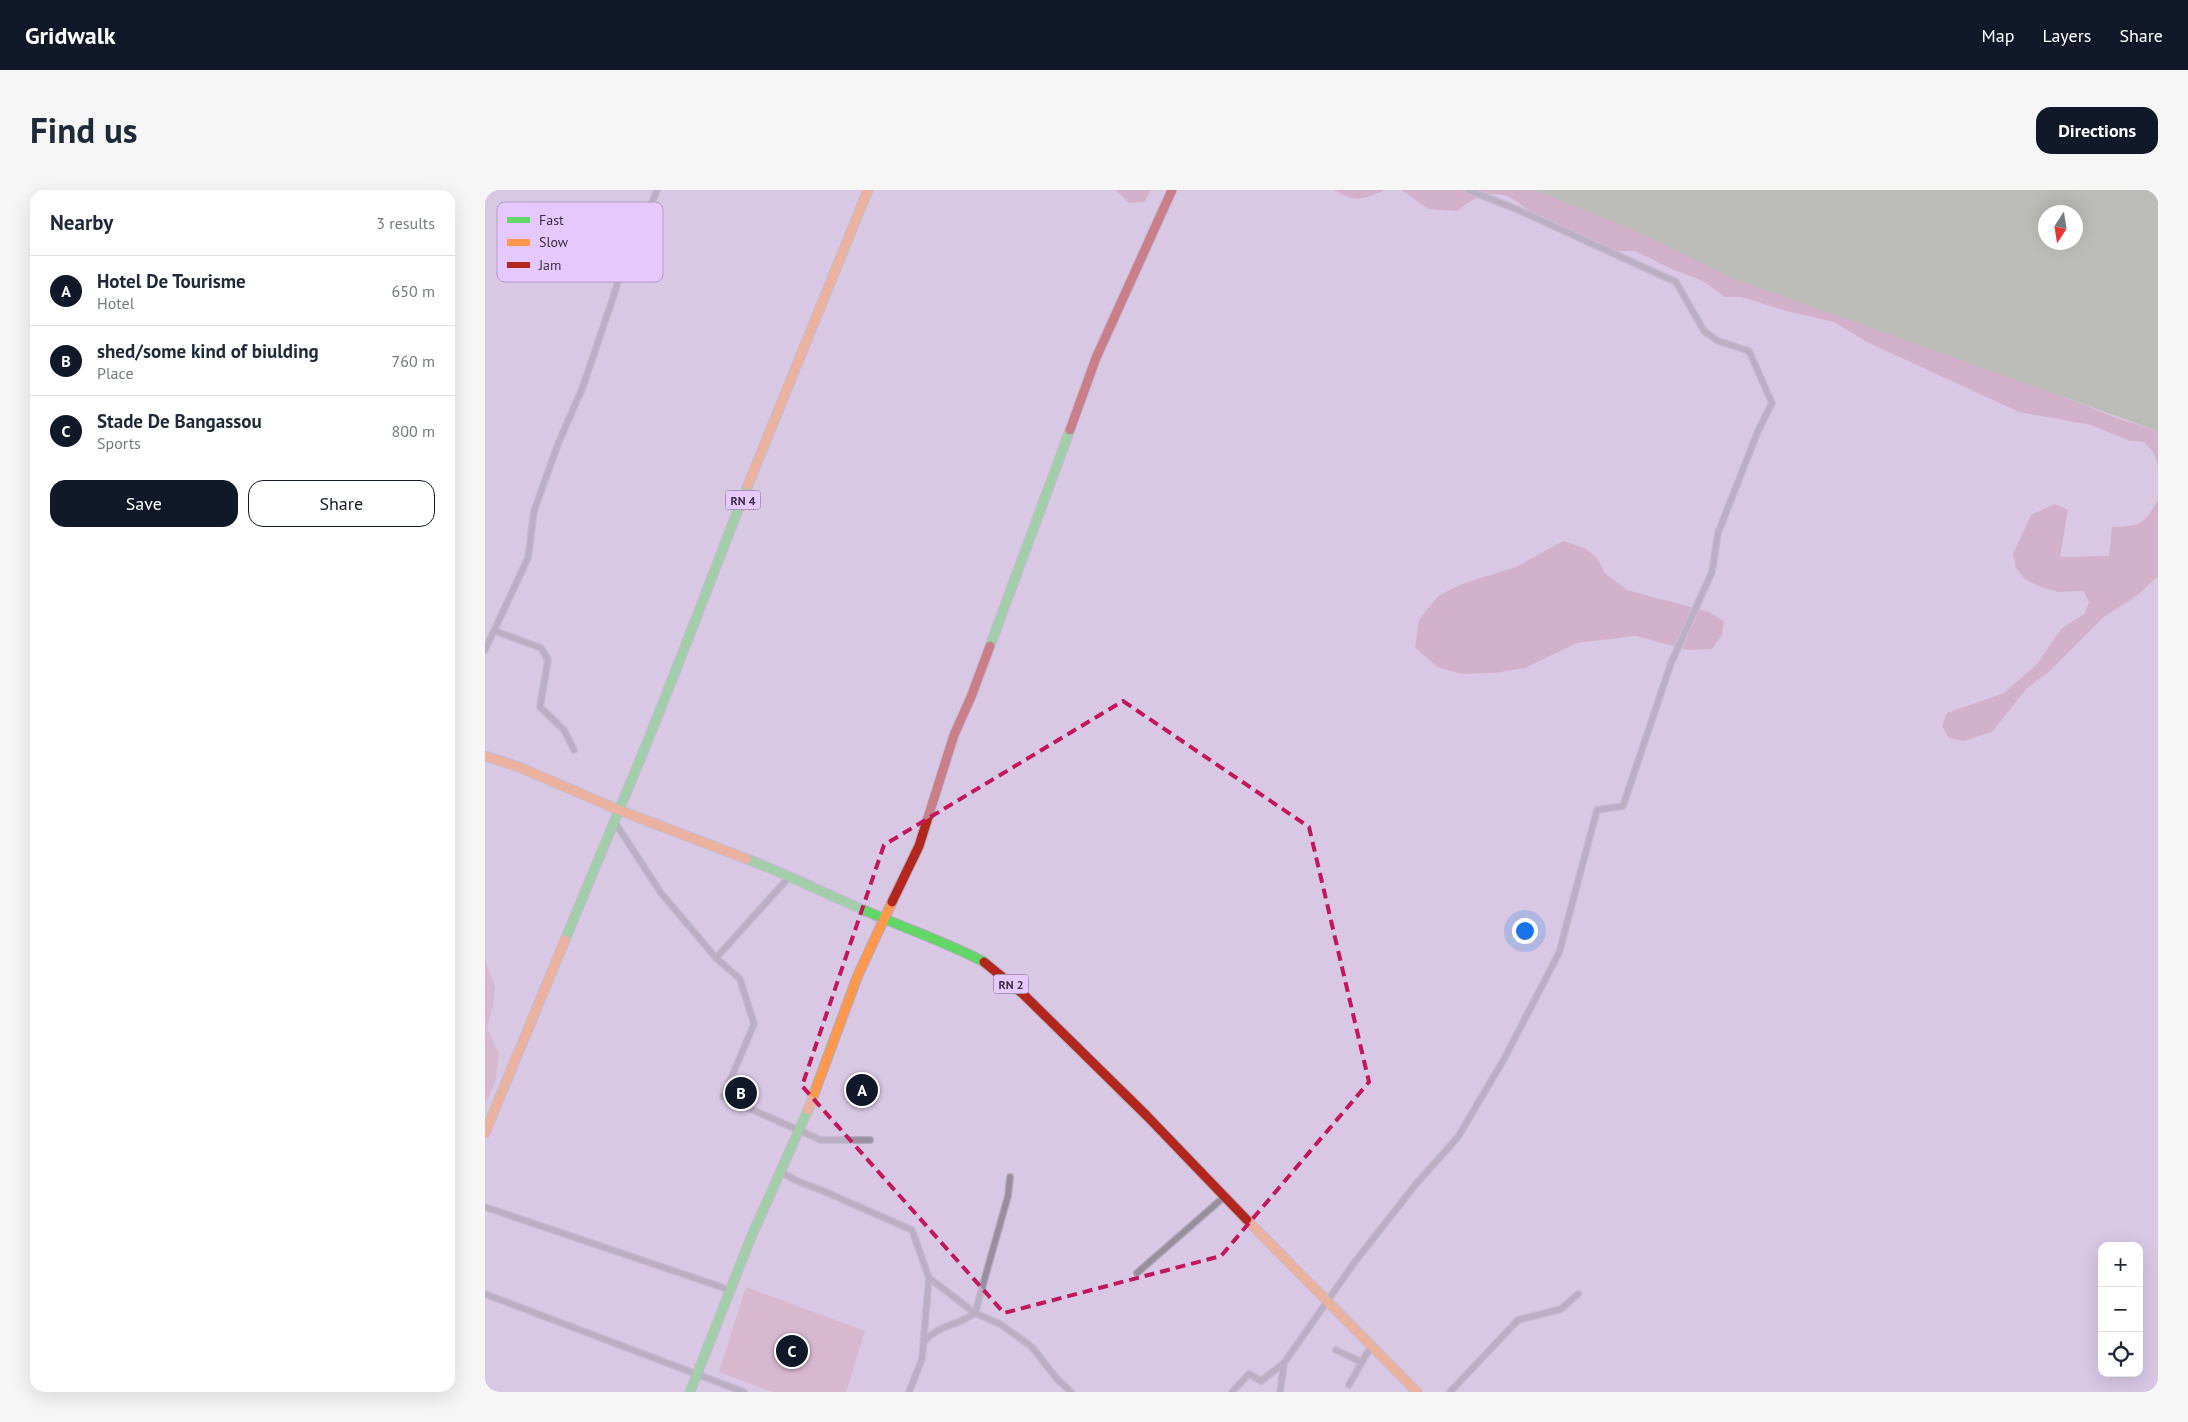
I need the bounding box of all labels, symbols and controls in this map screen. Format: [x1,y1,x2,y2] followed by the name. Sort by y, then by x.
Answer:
[25,20,115,51] text: Gridwalk
[1982,24,2014,47] text: Map
[2042,24,2091,47] text: Layers
[2119,24,2163,47] text: Share
[30,107,138,153] text: Find us
[2036,107,2158,154] button: Directions
[497,202,663,282] legend
[2038,205,2083,250] north arrow
[50,209,113,236] text: Nearby
[539,211,564,229] text: Fast
[376,213,435,233] text: 3 results
[539,233,569,251] text: Slow
[538,256,561,274] text: Jam
[97,269,246,293] text: Hotel De Tourisme
[61,281,71,301] text: A
[392,281,435,301] text: 650 m
[97,293,134,313] text: Hotel
[97,339,319,363] text: shed/some kind of biulding
[61,351,71,371] text: B
[392,351,435,371] text: 760 m
[97,363,134,383] text: Place
[97,409,262,433] text: Stade De Bangassou
[62,421,70,441] text: C
[392,421,435,441] text: 800 m
[97,433,141,453] text: Sports
[50,480,238,527] button: Save
[248,480,435,527] button: Share
[725,490,761,510] road number: RN 4
[1512,918,1538,944] your location
[993,974,1029,994] road number: RN 2
[846,1071,878,1109] pin: A
[725,1074,757,1112] pin: B
[2098,1242,2143,1377] map controls
[2098,1242,2143,1287] button: +
[2098,1287,2143,1332] button: −
[776,1332,808,1370] pin: C
[2098,1332,2143,1377] button: locate

